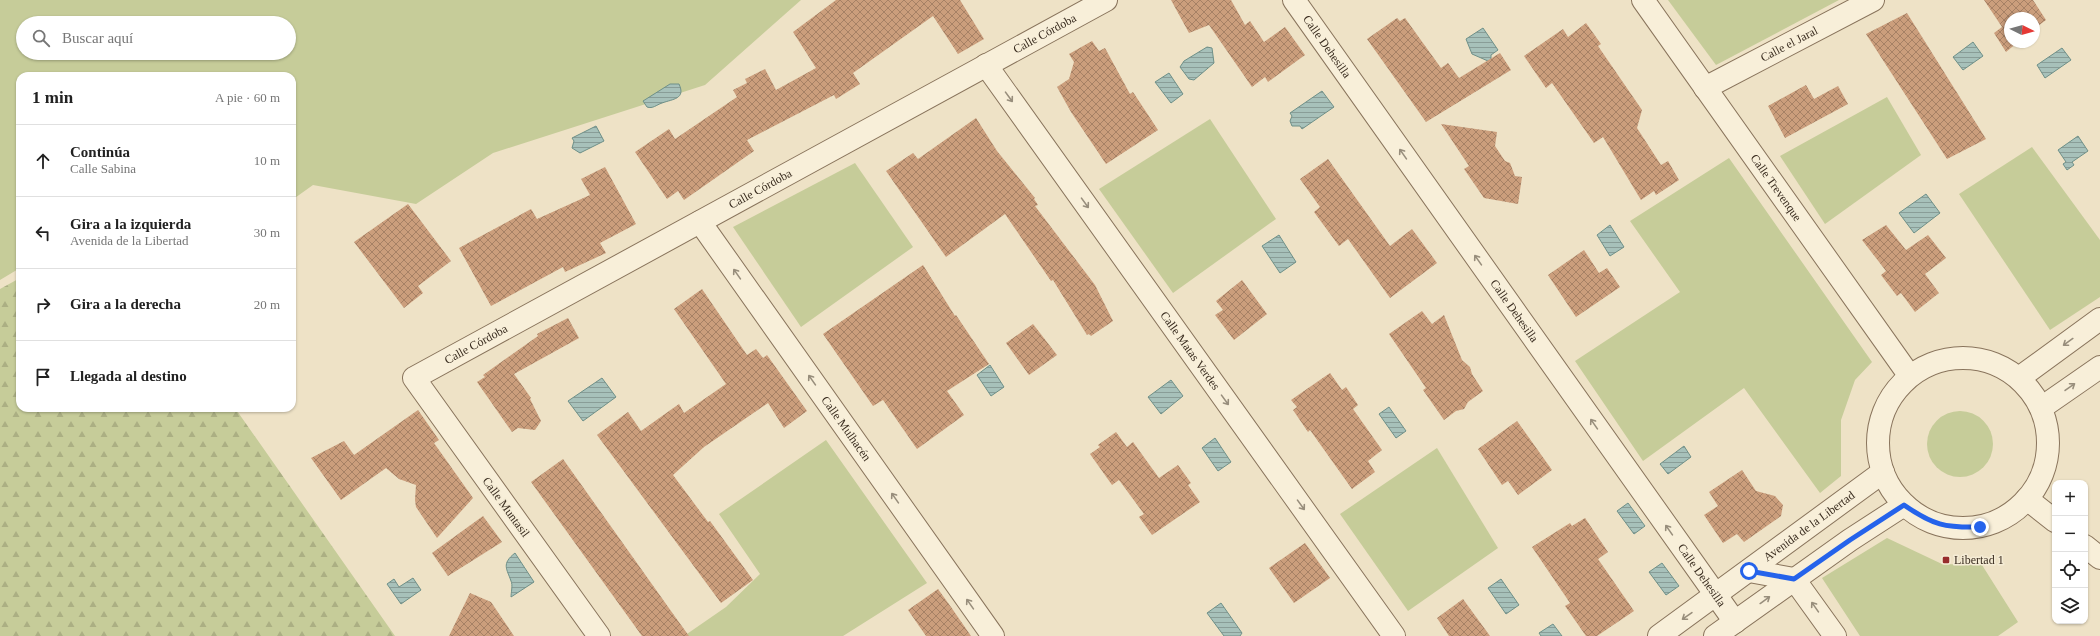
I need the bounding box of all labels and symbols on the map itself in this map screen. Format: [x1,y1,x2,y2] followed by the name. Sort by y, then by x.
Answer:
[1011,10,1079,56] street label: Calle Córdoba
[1300,12,1354,81] street label: Calle Dehesilla
[2004,12,2040,48] north arrow
[1758,23,1821,65] street label: Calle el Jaral
[1005,91,1013,102] one-way arrow
[1399,149,1407,160] one-way arrow
[1747,151,1805,224] street label: Calle Trevenque
[726,166,795,212] street label: Calle Córdoba
[1081,197,1089,208] one-way arrow
[1474,255,1482,266] one-way arrow
[733,269,741,280] one-way arrow
[1487,277,1542,345] street label: Calle Dehesilla
[1157,309,1223,393] street label: Calle Matas Verdes
[442,321,510,367] street label: Calle Córdoba
[2063,338,2074,346] one-way arrow
[808,375,816,386] one-way arrow
[2065,383,2076,391] one-way arrow
[818,393,874,464] street label: Calle Mulhacén
[1221,394,1229,405] one-way arrow
[1590,418,1598,429] one-way arrow
[479,474,533,540] street label: Calle Muntasil
[1761,488,1857,564] street label: Avenida de la Libertad
[891,493,899,504] one-way arrow
[1297,500,1305,511] one-way arrow
[1971,518,1989,536] route end
[1665,524,1673,535] one-way arrow
[1675,541,1729,610] street label: Calle Dehesilla
[1954,553,2004,567] place label: Libertad 1
[1941,555,1951,565] marker: Libertad 1
[1740,562,1758,580] route start
[1759,596,1770,605] one-way arrow
[966,599,974,610] one-way arrow
[1811,602,1819,613] one-way arrow
[1682,612,1693,620] one-way arrow

